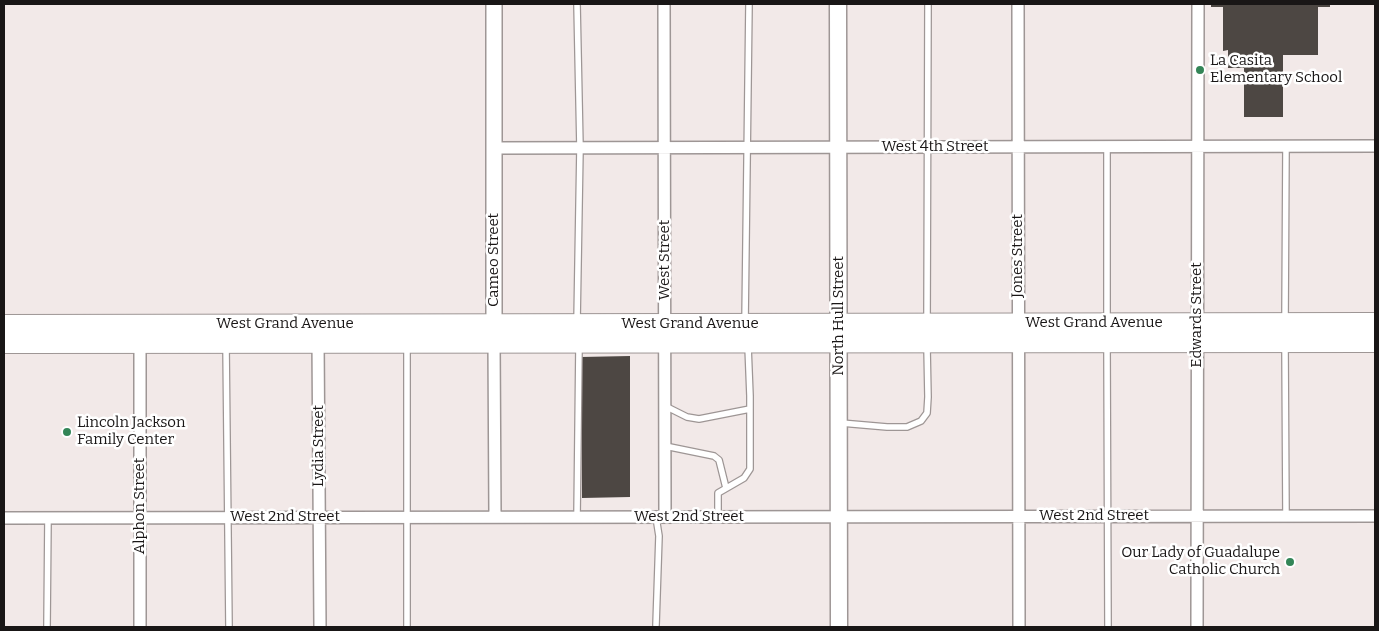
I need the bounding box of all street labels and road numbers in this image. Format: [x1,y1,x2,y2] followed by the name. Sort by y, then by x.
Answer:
[882,138,988,156] street label: West 4th Street
[485,213,503,307] street label: Cameo Street
[1009,214,1027,298] street label: Jones Street
[656,220,674,300] street label: West Street
[830,256,848,376] street label: North Hull Street
[1188,262,1206,368] street label: Edwards Street
[1025,314,1163,332] street label: West Grand Avenue
[216,315,354,333] street label: West Grand Avenue
[621,315,759,333] street label: West Grand Avenue
[310,405,328,487] street label: Lydia Street
[131,458,149,554] street label: Alphon Street
[1039,507,1149,525] street label: West 2nd Street
[230,508,340,526] street label: West 2nd Street
[634,508,744,526] street label: West 2nd Street

